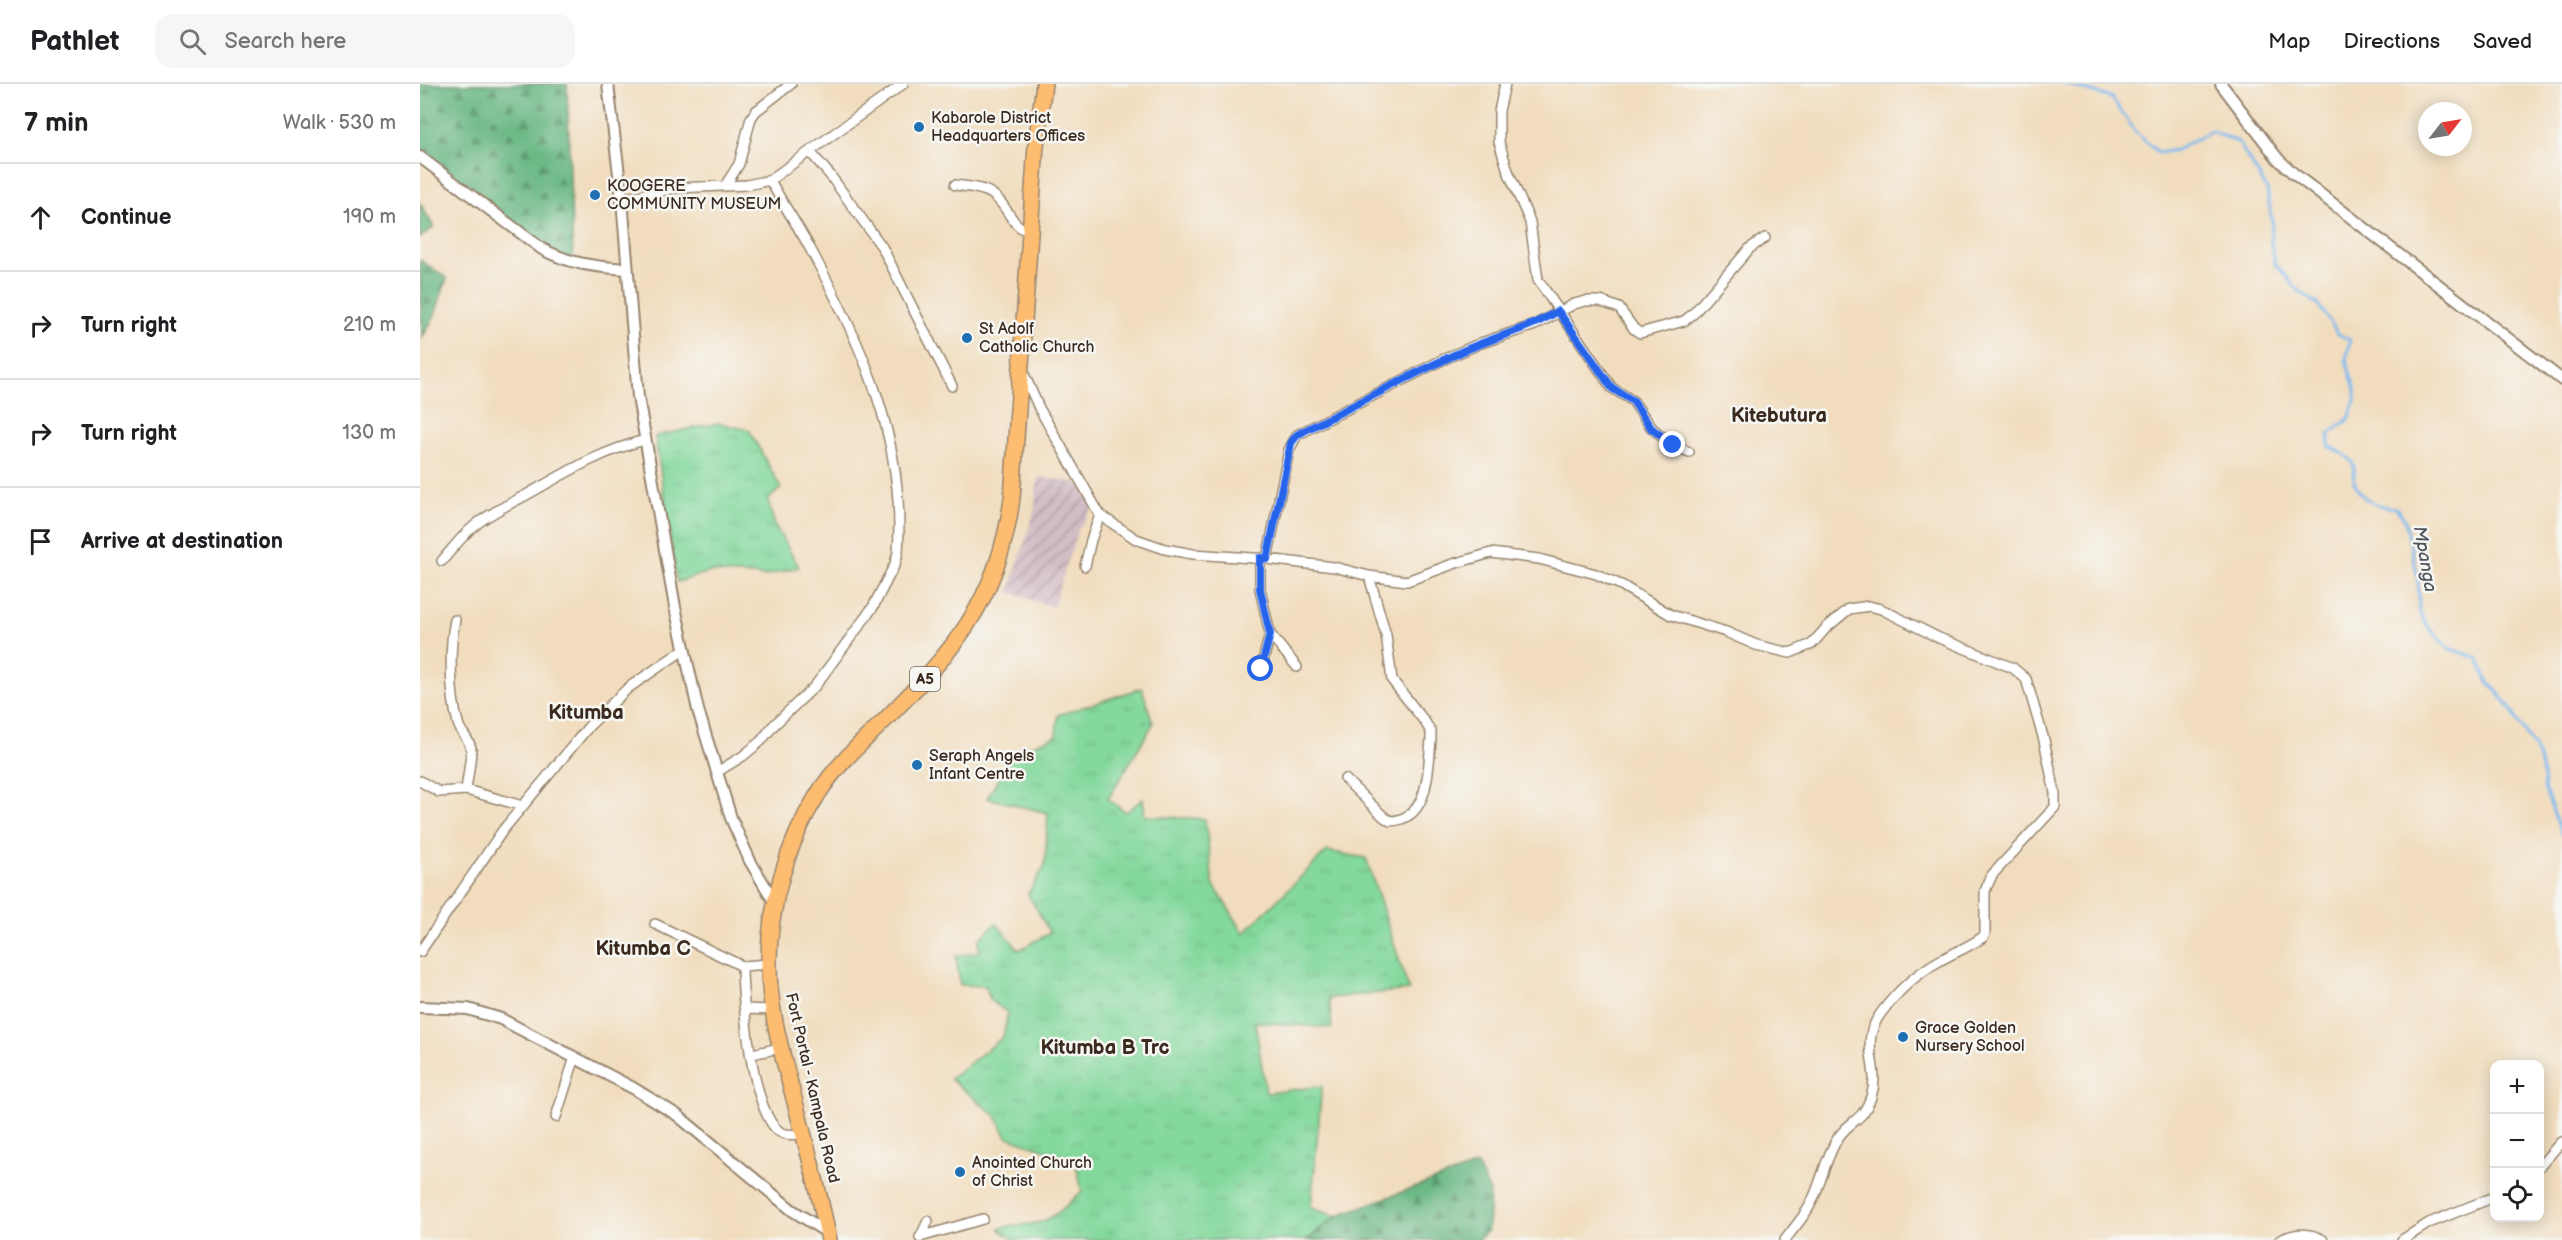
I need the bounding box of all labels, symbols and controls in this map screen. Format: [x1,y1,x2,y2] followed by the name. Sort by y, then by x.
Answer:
[155,14,575,68] search box
[30,25,119,58] text: Pathlet
[176,25,209,58] icon: search
[224,28,346,55] text: Search here
[2268,29,2311,54] text: Map
[2344,29,2440,54] text: Directions
[2473,29,2532,54] text: Saved
[2418,102,2472,156] north arrow
[24,108,88,139] text: 7 min
[931,109,1085,146] place label: Kabarole District Headquarters Offices
[283,111,396,135] text: Walk · 530 m
[912,120,926,134] marker: Kabarole District Headquarters Offices
[607,177,781,214] place label: KOOGERE COMMUNITY MUSEUM
[588,188,602,202] marker: KOOGERE COMMUNITY MUSEUM
[24,201,57,234] icon: ahead
[81,204,171,231] text: Continue
[343,205,396,229] text: 190 m
[24,309,57,342] icon: right
[81,312,177,339] text: Turn right
[343,313,396,337] text: 210 m
[979,320,1094,357] place label: St Adolf Catholic Church
[960,331,974,345] marker: St Adolf Catholic Church
[1731,404,1827,428] district label: Kitebutura
[24,417,57,450] icon: right
[81,420,177,447] text: Turn right
[342,421,396,445] text: 130 m
[1659,431,1685,457] route end
[2409,524,2441,594] water label: Mpanga
[24,525,57,558] icon: arrive
[81,528,283,555] text: Arrive at destination
[1247,655,1273,681] route start
[910,667,940,691] road number: A5
[548,701,624,725] district label: Kitumba
[929,747,1034,784] place label: Seraph Angels Infant Centre
[910,758,924,772] marker: Seraph Angels Infant Centre
[595,937,691,961] district label: Kitumba C
[781,991,843,1185] street label: Fort Portal - Kampala Road
[1915,1019,2025,1056] place label: Grace Golden Nursery School
[1896,1030,1910,1044] marker: Grace Golden Nursery School
[1040,1036,1170,1060] district label: Kitumba B Trc
[2490,1060,2544,1222] map controls
[2490,1060,2544,1114] button: +
[2490,1114,2544,1168] button: −
[972,1154,1092,1191] place label: Anointed Church of Christ
[953,1165,967,1179] marker: Anointed Church of Christ
[2490,1168,2544,1222] button: locate

